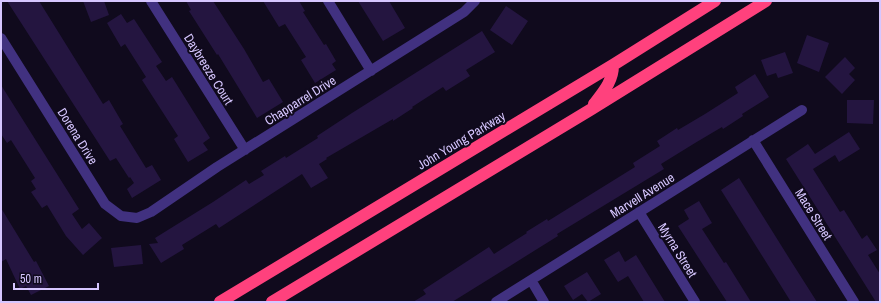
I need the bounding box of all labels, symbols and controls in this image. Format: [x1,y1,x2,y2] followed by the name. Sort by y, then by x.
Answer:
[180,31,237,108] street label: Daybreeze Court
[261,72,339,129] street label: Chapparrel Drive
[54,105,102,168] street label: Dorena Drive
[414,107,509,173] street label: John Young Parkway
[607,169,678,222] street label: Marvell Avenue
[791,185,836,243] street label: Mace Street
[654,220,701,281] street label: Myrna Street
[14,265,98,291] scale bar
[20,271,42,287] text: 50 m

